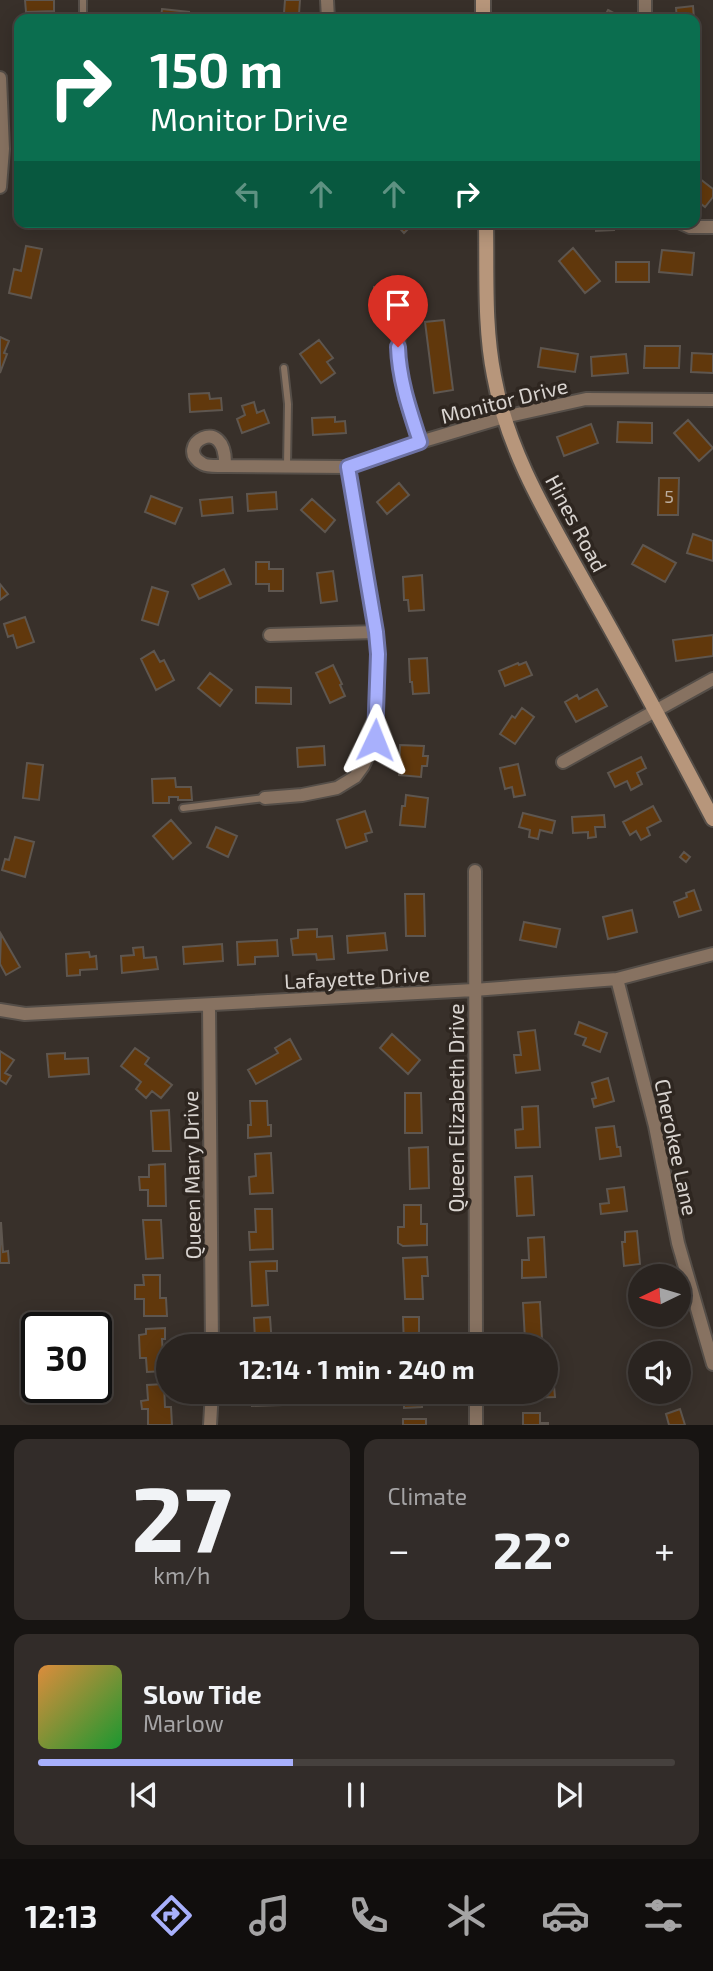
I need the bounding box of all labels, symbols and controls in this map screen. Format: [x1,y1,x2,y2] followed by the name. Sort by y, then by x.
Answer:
[150,39,283,98] text: 150 m
[35,42,126,133] icon: right
[150,99,348,137] text: Monitor Drive
[229,175,267,213] icon: left
[302,175,340,213] icon: ahead
[375,175,413,213] icon: ahead
[448,175,486,213] icon: right
[368,275,428,347] pin
[379,286,417,324] icon: arrive
[438,372,570,428] street label: Monitor Drive
[541,470,613,576] street label: Hines Road
[664,485,674,507] house number: 5
[338,703,412,777] position arrow
[283,961,431,993] street label: Lafayette Drive
[443,1004,469,1212] street label: Queen Elizabeth Drive
[650,1076,704,1218] street label: Cherokee Lane
[177,1090,206,1260] street label: Queen Mary Drive
[628,1264,691,1326] north arrow
[628,1264,691,1404] map controls
[21,1312,112,1403] speed limit sign: 30
[628,1341,691,1404] button: sound
[239,1353,475,1384] text: 12:14 · 1 min · 240 m
[131,1461,232,1570] text: 27
[388,1482,467,1510] text: Climate
[493,1517,571,1579] text: 22°
[388,1526,410,1572] text: −
[654,1526,675,1572] text: +
[153,1561,210,1589] text: km/h
[143,1678,262,1709] text: Slow Tide
[143,1709,224,1737] text: Marlow
[125,1776,163,1814] icon: previous
[337,1776,375,1814] icon: pause
[550,1776,588,1814] icon: next
[147,1891,196,1940] icon: directions
[245,1891,294,1940] icon: music
[344,1891,393,1940] icon: phone
[442,1891,491,1940] icon: climate
[541,1891,590,1940] icon: car
[639,1891,688,1940] icon: filters
[25,1896,97,1934] text: 12:13

